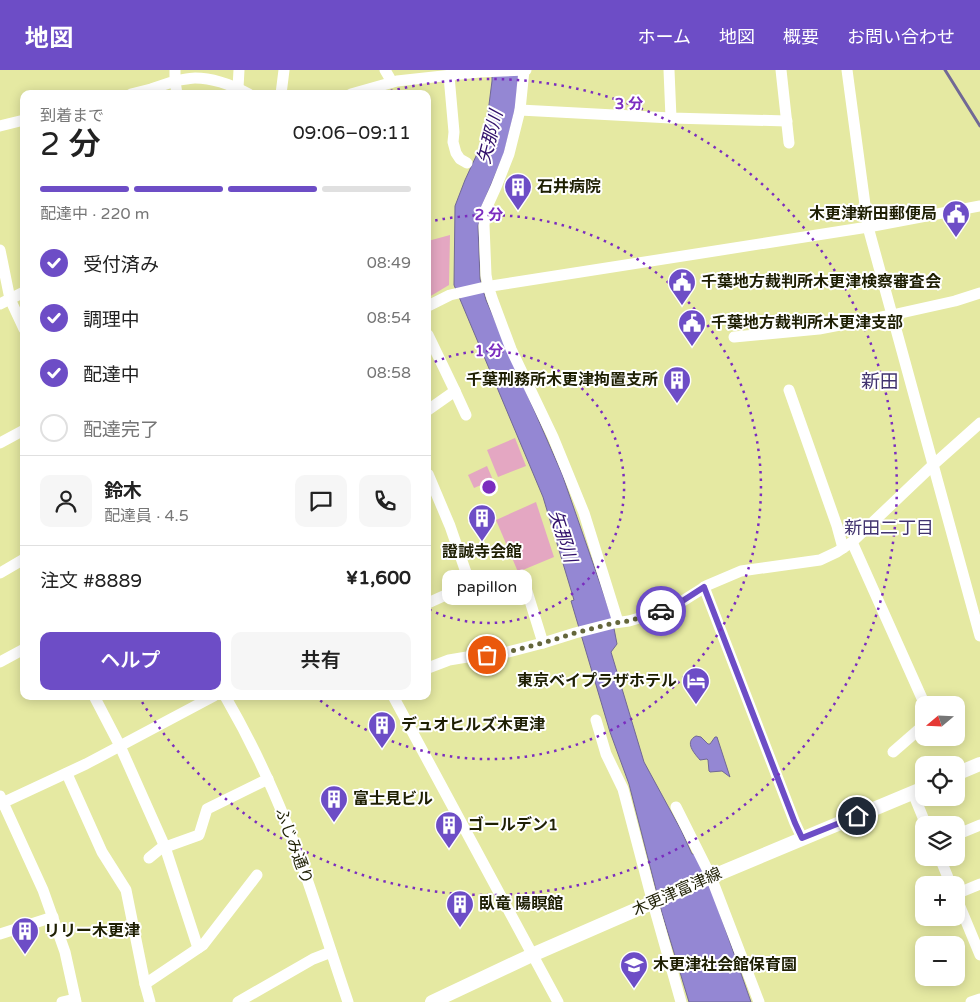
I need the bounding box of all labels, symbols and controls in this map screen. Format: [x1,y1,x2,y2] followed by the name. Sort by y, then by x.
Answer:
[25,24,73,53] text: 地図
[638,26,691,48] text: ホーム
[719,26,755,48] text: 地図
[783,26,819,48] text: 概要
[847,26,955,48] text: お問い合わせ
[615,95,643,113] text: 3 分
[40,106,104,126] text: 到着まで
[473,106,508,166] water label: 矢那川
[293,122,411,144] text: 09:06–09:11
[40,126,100,164] text: 2 分
[503,172,533,211] building icon: 石井病院
[537,177,601,197] place label: 石井病院
[941,199,971,238] public building icon: 木更津新田郵便局
[40,204,149,224] text: 配達中 · 220 m
[809,204,937,224] place label: 木更津新田郵便局
[475,206,503,224] text: 2 分
[40,249,68,277] icon: check
[367,253,411,273] text: 08:49
[83,254,159,276] text: 受付済み
[667,267,697,306] public building icon: 千葉地方裁判所木更津検察審査会
[701,272,941,292] place label: 千葉地方裁判所木更津検察審査会
[40,304,68,332] icon: check
[367,308,411,328] text: 08:54
[677,308,707,347] public building icon: 千葉地方裁判所木更津支部
[83,309,140,331] text: 調理中
[711,313,903,333] place label: 千葉地方裁判所木更津支部
[475,342,503,360] text: 1 分
[40,359,68,387] icon: check
[367,363,411,383] text: 08:58
[83,364,140,386] text: 配達中
[662,365,692,404] building icon: 千葉刑務所木更津拘置支所
[466,370,658,390] place label: 千葉刑務所木更津拘置支所
[861,371,899,393] district label: 新田
[83,419,159,441] text: 配達完了
[40,475,92,527] button: person
[295,475,347,527] button: chat
[359,475,411,527] button: phone
[480,478,498,496] centre of rings
[104,480,142,502] text: 鈴木
[467,503,497,542] building icon: 證誠寺会館
[104,506,189,526] text: 配達員 · 4.5
[544,507,582,567] water label: 矢那川
[844,517,934,539] district label: 新田二丁目
[442,542,522,562] place label: 證誠寺会館
[346,567,411,589] text: ¥1,600
[40,570,142,592] text: 注文 #8889
[442,570,532,605] callout: papillon
[457,577,517,597] text: papillon
[636,586,686,636] courier
[647,597,675,625] icon: car
[40,632,221,690] button: ヘルプ
[231,632,411,690] button: 共有
[466,634,508,676] pin
[473,641,501,669] icon: bag
[681,666,711,705] hotel icon: 東京ベイプラザホテル
[517,671,677,691] place label: 東京ベイプラザホテル
[915,696,965,746] north arrow
[915,696,965,986] map controls
[367,710,397,749] building icon: デュオヒルズ木更津
[401,715,545,735] place label: デュオヒルズ木更津
[915,756,965,806] button: locate
[319,784,349,823] building icon: 富士見ビル
[353,789,433,809] place label: 富士見ビル
[836,795,878,837] pin
[843,802,871,830] icon: home
[271,805,317,887] street label: ふじみ通り
[434,810,464,849] building icon: ゴールデン1
[468,815,558,835] place label: ゴールデン1
[915,816,965,866] button: layers
[629,863,725,921] street label: 木更津富津線
[915,876,965,926] button: +
[445,889,475,928] building icon: 臥竜 陽瞑館
[479,894,563,914] place label: 臥竜 陽瞑館
[10,916,40,955] building icon: リリー木更津
[44,921,140,941] place label: リリー木更津
[915,936,965,986] button: −
[619,950,649,989] school or university icon: 木更津社会館保育園
[653,955,797,975] place label: 木更津社会館保育園

